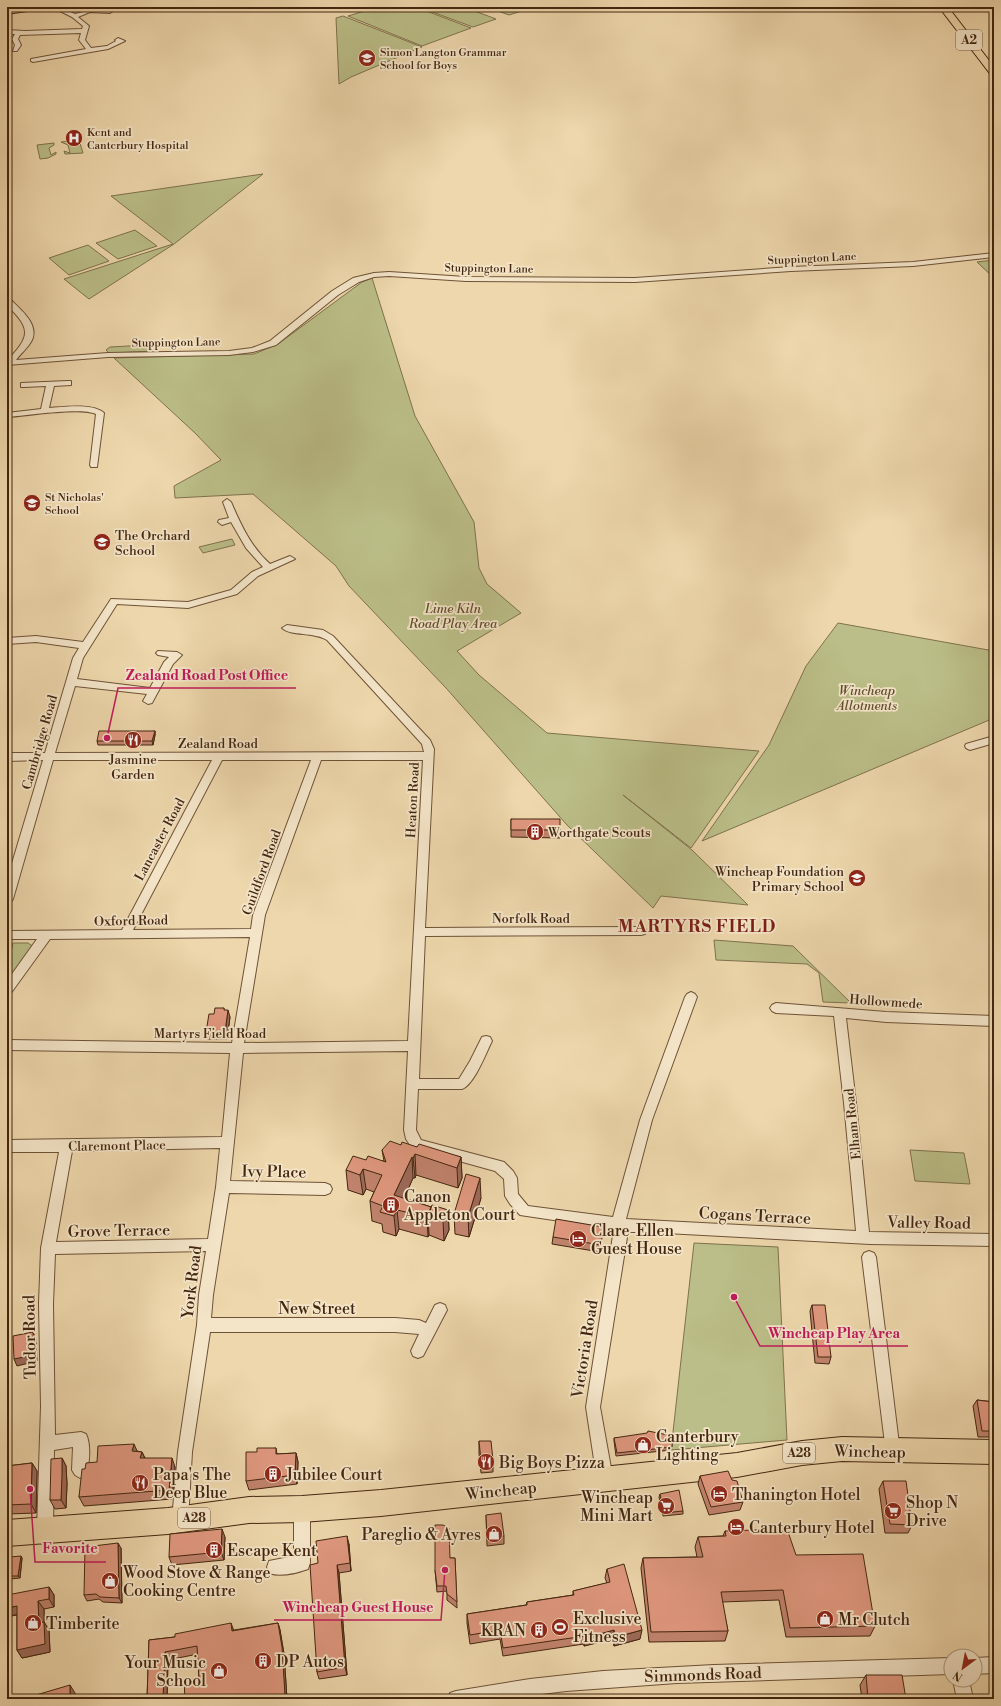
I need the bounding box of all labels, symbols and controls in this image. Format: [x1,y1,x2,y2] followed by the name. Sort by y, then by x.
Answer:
[956,30,982,50] road number: A2
[380,46,507,73] place label: Simon Langton Grammar School for Boys
[357,48,377,68] school or university icon: Simon Langton Grammar School for Boys
[87,126,189,153] place label: Kent and Canterbury Hospital
[64,128,84,148] hospital icon: Kent and Canterbury Hospital
[767,250,857,268] street label: Stuppington Lane
[444,261,534,277] street label: Stuppington Lane
[131,335,221,351] street label: Stuppington Lane
[45,491,104,518] place label: St Nicholas' School
[22,493,42,513] school or university icon: St Nicholas' School
[115,528,191,559] place label: The Orchard School
[92,532,112,552] school or university icon: The Orchard School
[408,601,498,632] park label: Lime Kiln Road Play Area
[118,662,296,688] callout: Zealand Road Post Office
[126,667,289,685] text: Zealand Road Post Office
[835,683,897,714] park label: Wincheap Allotments
[19,692,61,791] street label: Cambridge Road
[123,730,143,750] restaurant icon: Jasmine Garden
[178,736,259,752] street label: Zealand Road
[108,752,157,783] place label: Jasmine Garden
[403,761,423,838] street label: Heaton Road
[131,795,189,884] street label: Lancaster Road
[525,822,545,842] building icon: Worthgate Scouts
[547,825,651,841] place label: Worthgate Scouts
[239,827,285,917] street label: Guildford Road
[714,864,844,895] place label: Wincheap Foundation Primary School
[847,868,867,888] school or university icon: Wincheap Foundation Primary School
[492,911,571,927] street label: Norfolk Road
[94,912,169,930] street label: Oxford Road
[618,916,776,938] district label: MARTYRS FIELD
[849,991,923,1013] street label: Hollowmede
[154,1026,267,1042] street label: Martyrs Field Road
[841,1087,865,1160] street label: Elham Road
[68,1137,166,1155] street label: Claremont Place
[241,1161,307,1183] street label: Ivy Place
[403,1187,516,1225] place label: Canon Appleton Court
[381,1195,401,1215] building icon: Canon Appleton Court
[698,1203,812,1229] street label: Cogans Terrace
[886,1212,971,1234] street label: Valley Road
[68,1220,170,1242] street label: Grove Terrace
[591,1221,682,1259] place label: Clare-Ellen Guest House
[568,1229,588,1249] hotel icon: Clare-Ellen Guest House
[177,1244,206,1321] street label: York Road
[19,1295,41,1379] street label: Tudor Road
[278,1299,356,1319] street label: New Street
[567,1299,603,1401] street label: Victoria Road
[760,1320,908,1346] callout: Wincheap Play Area
[767,1325,900,1343] text: Wincheap Play Area
[656,1427,739,1465] place label: Canterbury Lighting
[633,1435,653,1455] shop icon: Canterbury Lighting
[833,1441,906,1463] street label: Wincheap
[783,1443,815,1463] road number: A28
[476,1452,496,1472] restaurant icon: Big Boys Pizza
[498,1453,606,1473] place label: Big Boys Pizza
[263,1464,283,1484] building icon: Jubilee Court
[153,1465,231,1503] place label: Papa's The Deep Blue
[285,1465,383,1485] place label: Jubilee Court
[130,1473,150,1493] restaurant icon: Papa's The Deep Blue
[463,1477,538,1505] street label: Wincheap
[709,1484,729,1504] hotel icon: Thanington Hotel
[732,1485,861,1505] place label: Thanington Hotel
[580,1488,653,1526] place label: Wincheap Mini Mart
[906,1493,958,1531] place label: Shop N Drive
[656,1496,676,1516] supermarket icon: Wincheap Mini Mart
[883,1501,903,1521] supermarket icon: Shop N Drive
[178,1508,210,1528] road number: A28
[726,1517,746,1537] hotel icon: Canterbury Hotel
[749,1518,875,1538] place label: Canterbury Hotel
[484,1524,504,1544] shop icon: Pareglio & Ayres
[362,1525,481,1545] place label: Pareglio & Ayres
[35,1536,106,1562] callout: Favorite
[42,1540,98,1558] text: Favorite
[204,1540,224,1560] building icon: Escape Kent
[227,1541,317,1561] place label: Escape Kent
[122,1563,271,1601] place label: Wood Stove & Range Cooking Centre
[100,1571,120,1591] shop icon: Wood Stove & Range Cooking Centre
[274,1594,441,1620] callout: Wincheap Guest House
[281,1599,434,1617] text: Wincheap Guest House
[573,1609,642,1647] place label: Exclusive Fitness
[815,1609,835,1629] shop icon: Mr Clutch
[838,1610,911,1630] place label: Mr Clutch
[23,1613,43,1633] shop icon: Timberite
[46,1614,120,1634] place label: Timberite
[550,1617,570,1637] sports icon: Exclusive Fitness
[529,1620,549,1640] building icon: KRAN
[481,1621,526,1641] place label: KRAN
[943,1648,983,1688] north arrow
[253,1651,273,1671] building icon: DP Autos
[276,1652,344,1672] place label: DP Autos
[124,1653,206,1691] place label: Your Music School
[209,1661,229,1681] shop icon: Your Music School
[644,1663,762,1687] street label: Simmonds Road
[951,1667,966,1684] text: N

